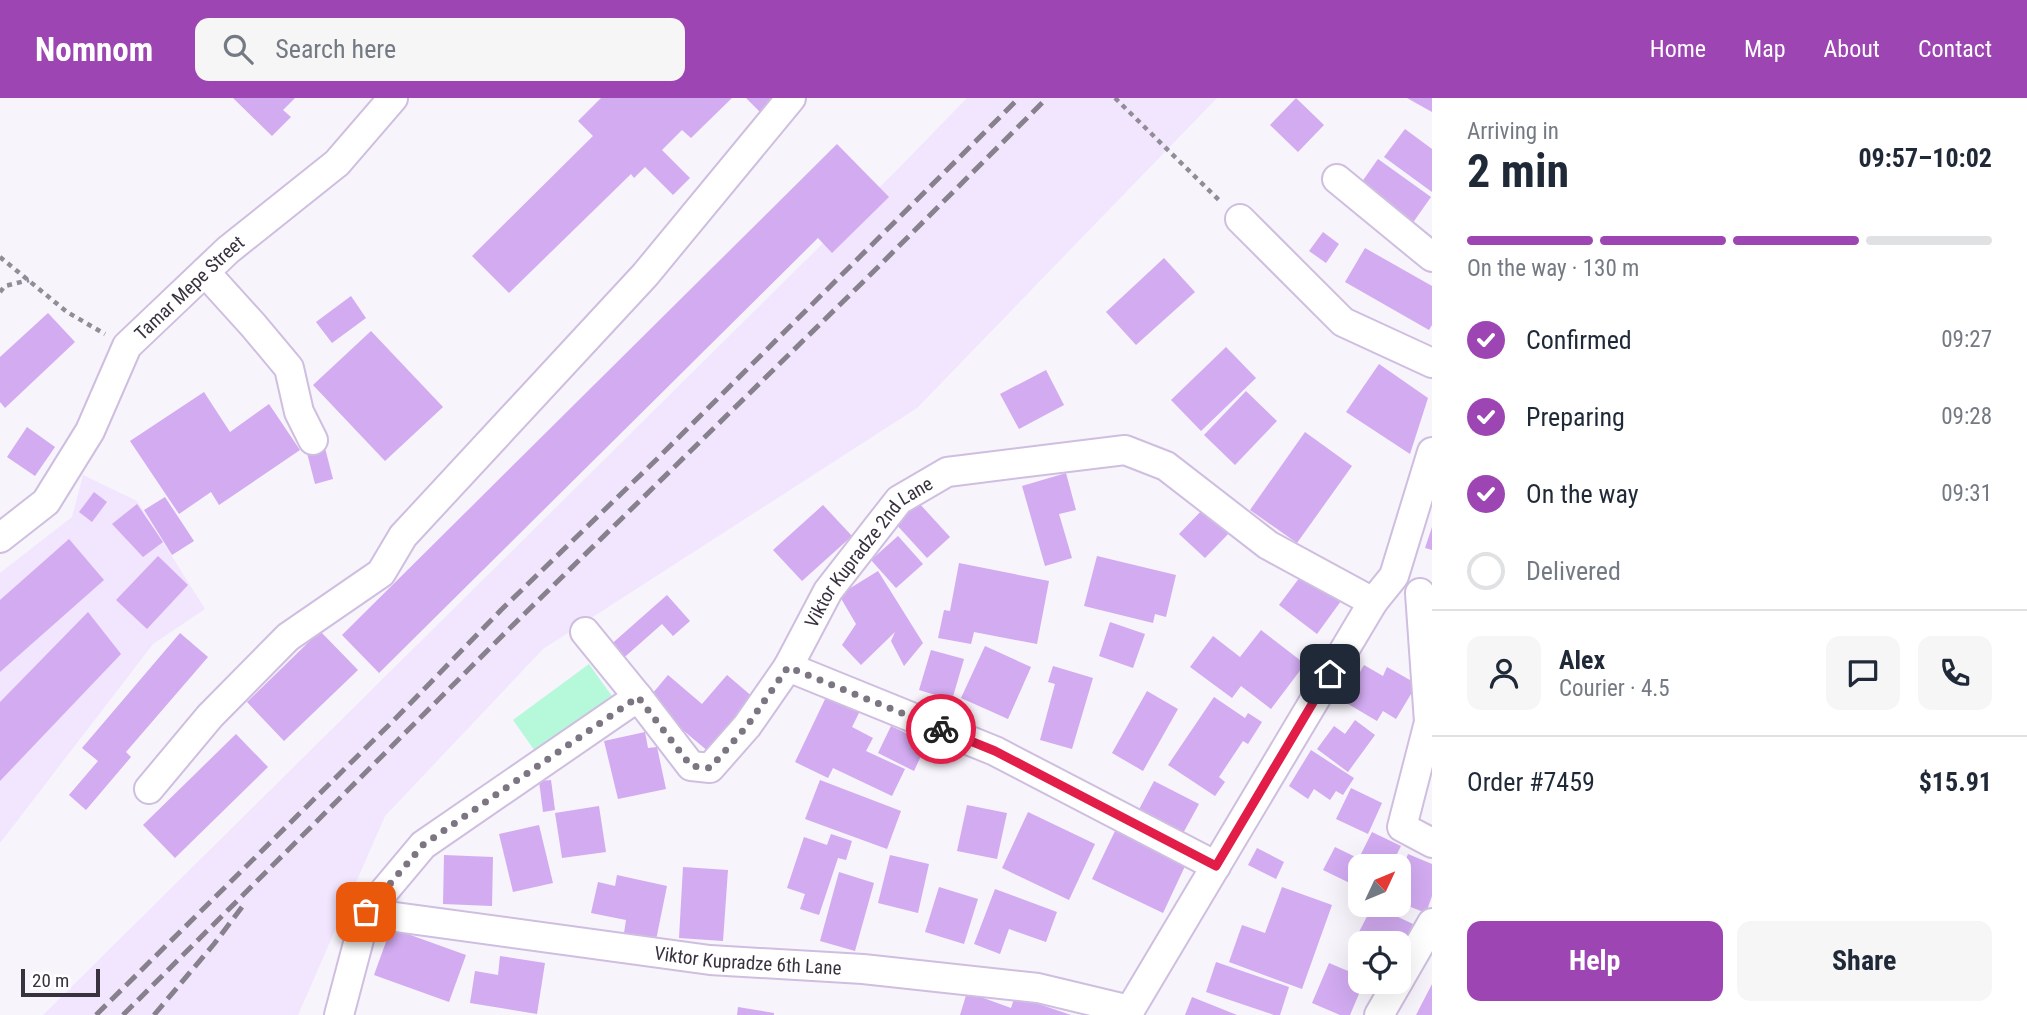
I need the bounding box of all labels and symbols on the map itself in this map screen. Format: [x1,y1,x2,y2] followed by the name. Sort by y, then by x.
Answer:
[129,230,248,344] street label: Tamar Mepe Street
[799,472,937,631] street label: Viktor Kupradze 2nd Lane
[1300,644,1360,704] pin
[906,694,976,764] courier
[1348,854,1410,917] north arrow
[336,882,396,942] pin
[653,941,842,979] street label: Viktor Kupradze 6th Lane
[21,966,100,998] scale bar

